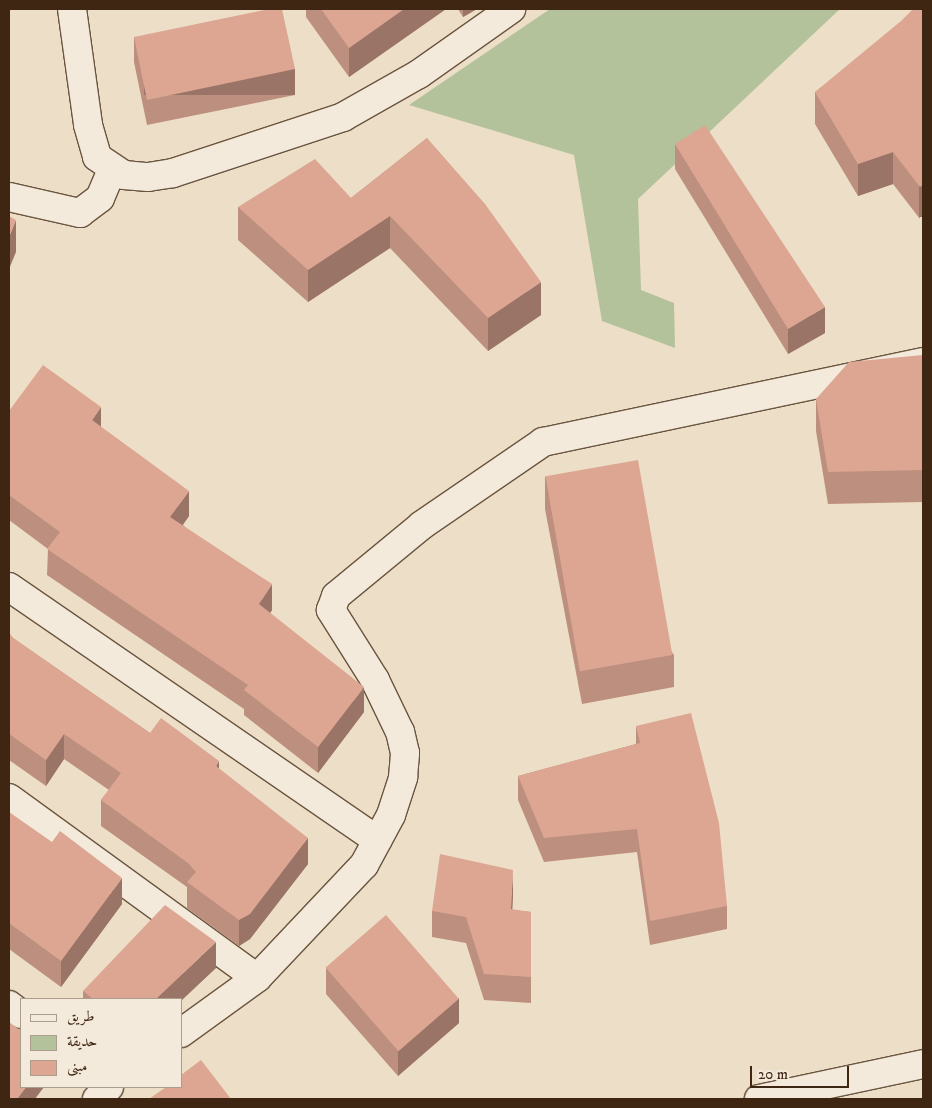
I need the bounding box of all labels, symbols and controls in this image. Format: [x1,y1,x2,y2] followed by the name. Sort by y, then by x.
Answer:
[20,998,182,1088] legend
[67,1007,94,1026] text: طريق
[67,1032,97,1051] text: حديقة
[752,1056,851,1088] scale bar
[67,1057,87,1076] text: مبنى
[758,1065,788,1084] text: 20 m

